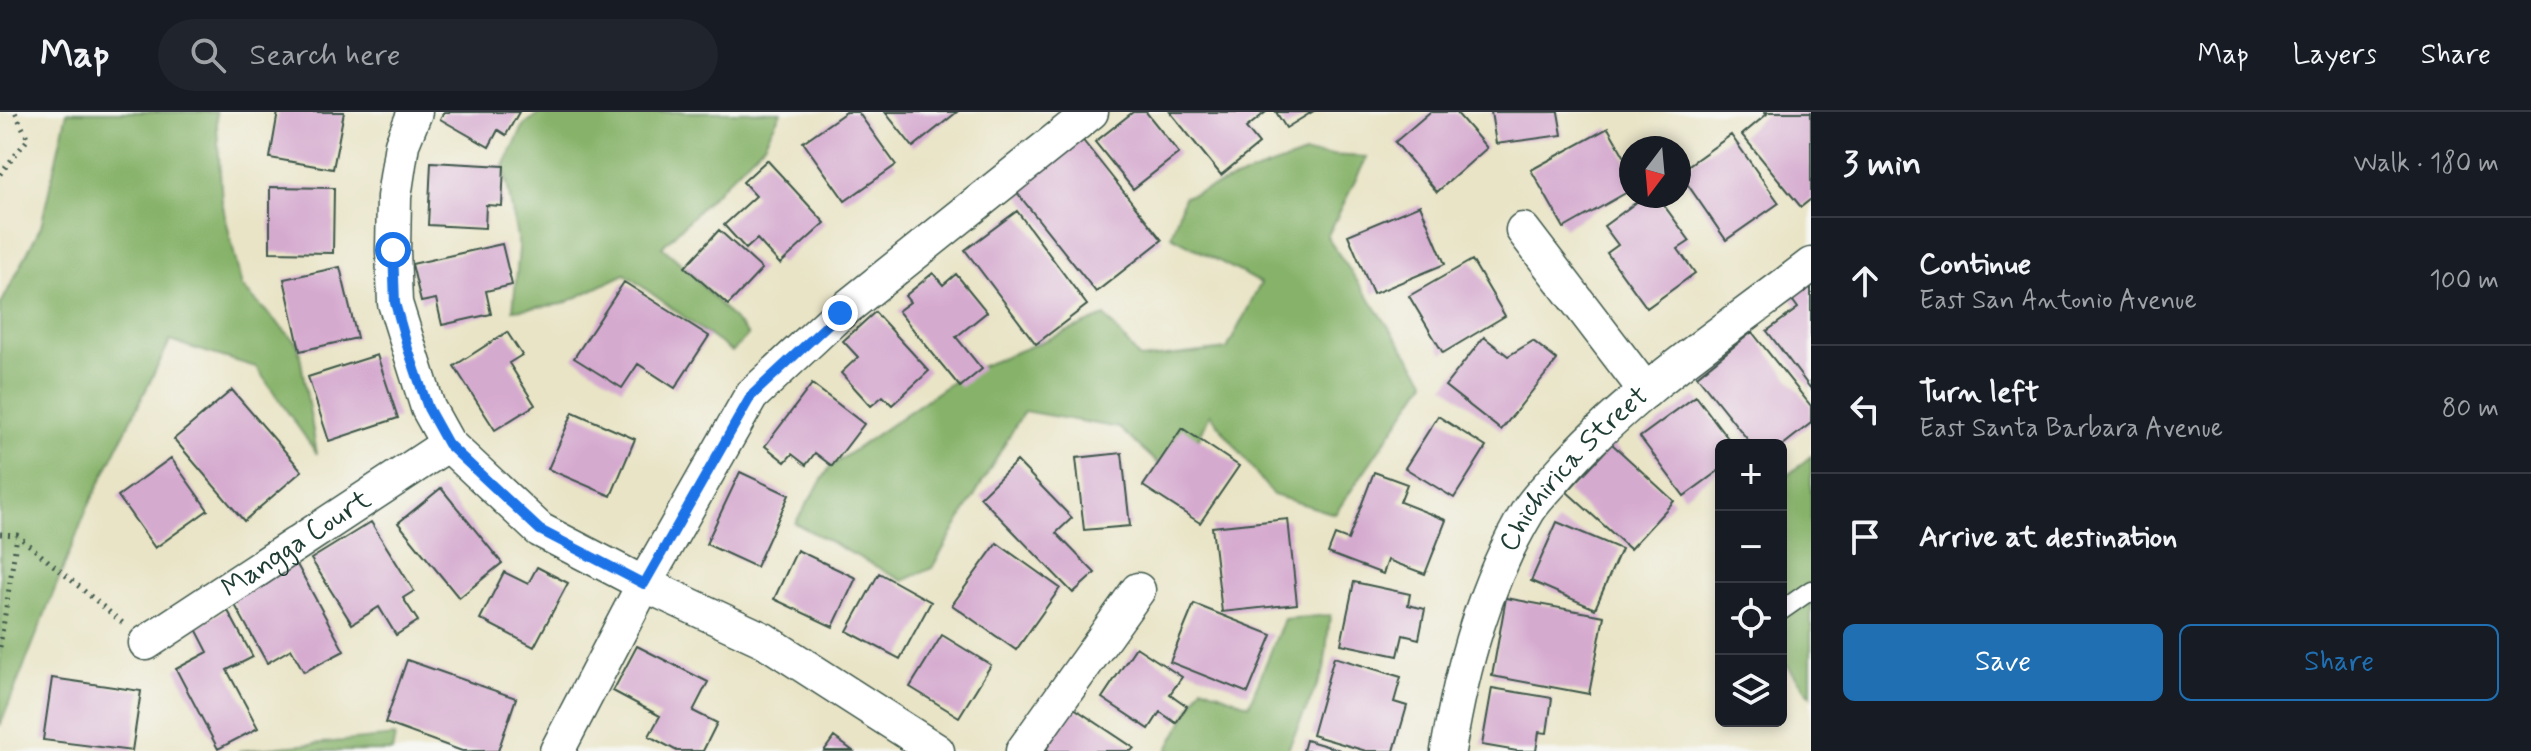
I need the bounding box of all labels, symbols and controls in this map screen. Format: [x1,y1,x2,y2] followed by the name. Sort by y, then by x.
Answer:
[158,19,718,91] search box
[40,31,110,80] text: Map
[186,33,230,77] icon: search
[250,36,401,75] text: Search here
[2198,37,2249,74] text: Map
[2293,37,2377,74] text: Layers
[2421,37,2491,74] text: Share
[1619,136,1691,208] north arrow
[1843,142,1921,187] text: 3 min
[2354,147,2499,181] text: Walk · 180 m
[375,232,411,268] route start
[1919,245,2031,284] text: Continue
[1843,259,1887,303] icon: ahead
[2429,264,2499,298] text: 100 m
[1919,284,2197,318] text: East San Antonio Avenue
[822,295,858,331] route end
[1919,373,2039,412] text: Turn left
[1490,378,1656,558] street label: Chichirica Street
[1843,387,1887,431] icon: left
[2442,392,2499,426] text: 80 m
[1919,412,2223,446] text: East Santa Barbara Avenue
[1715,439,1787,727] map controls
[1715,439,1787,511] button: +
[214,481,379,607] street label: Mangga Court
[1715,511,1787,583] button: −
[1843,515,1887,559] icon: arrive
[1919,518,2177,557] text: Arrive at destination
[1715,583,1787,655] button: locate
[1843,624,2163,701] button: Save
[2179,624,2499,701] button: Share
[1715,655,1787,727] button: layers

